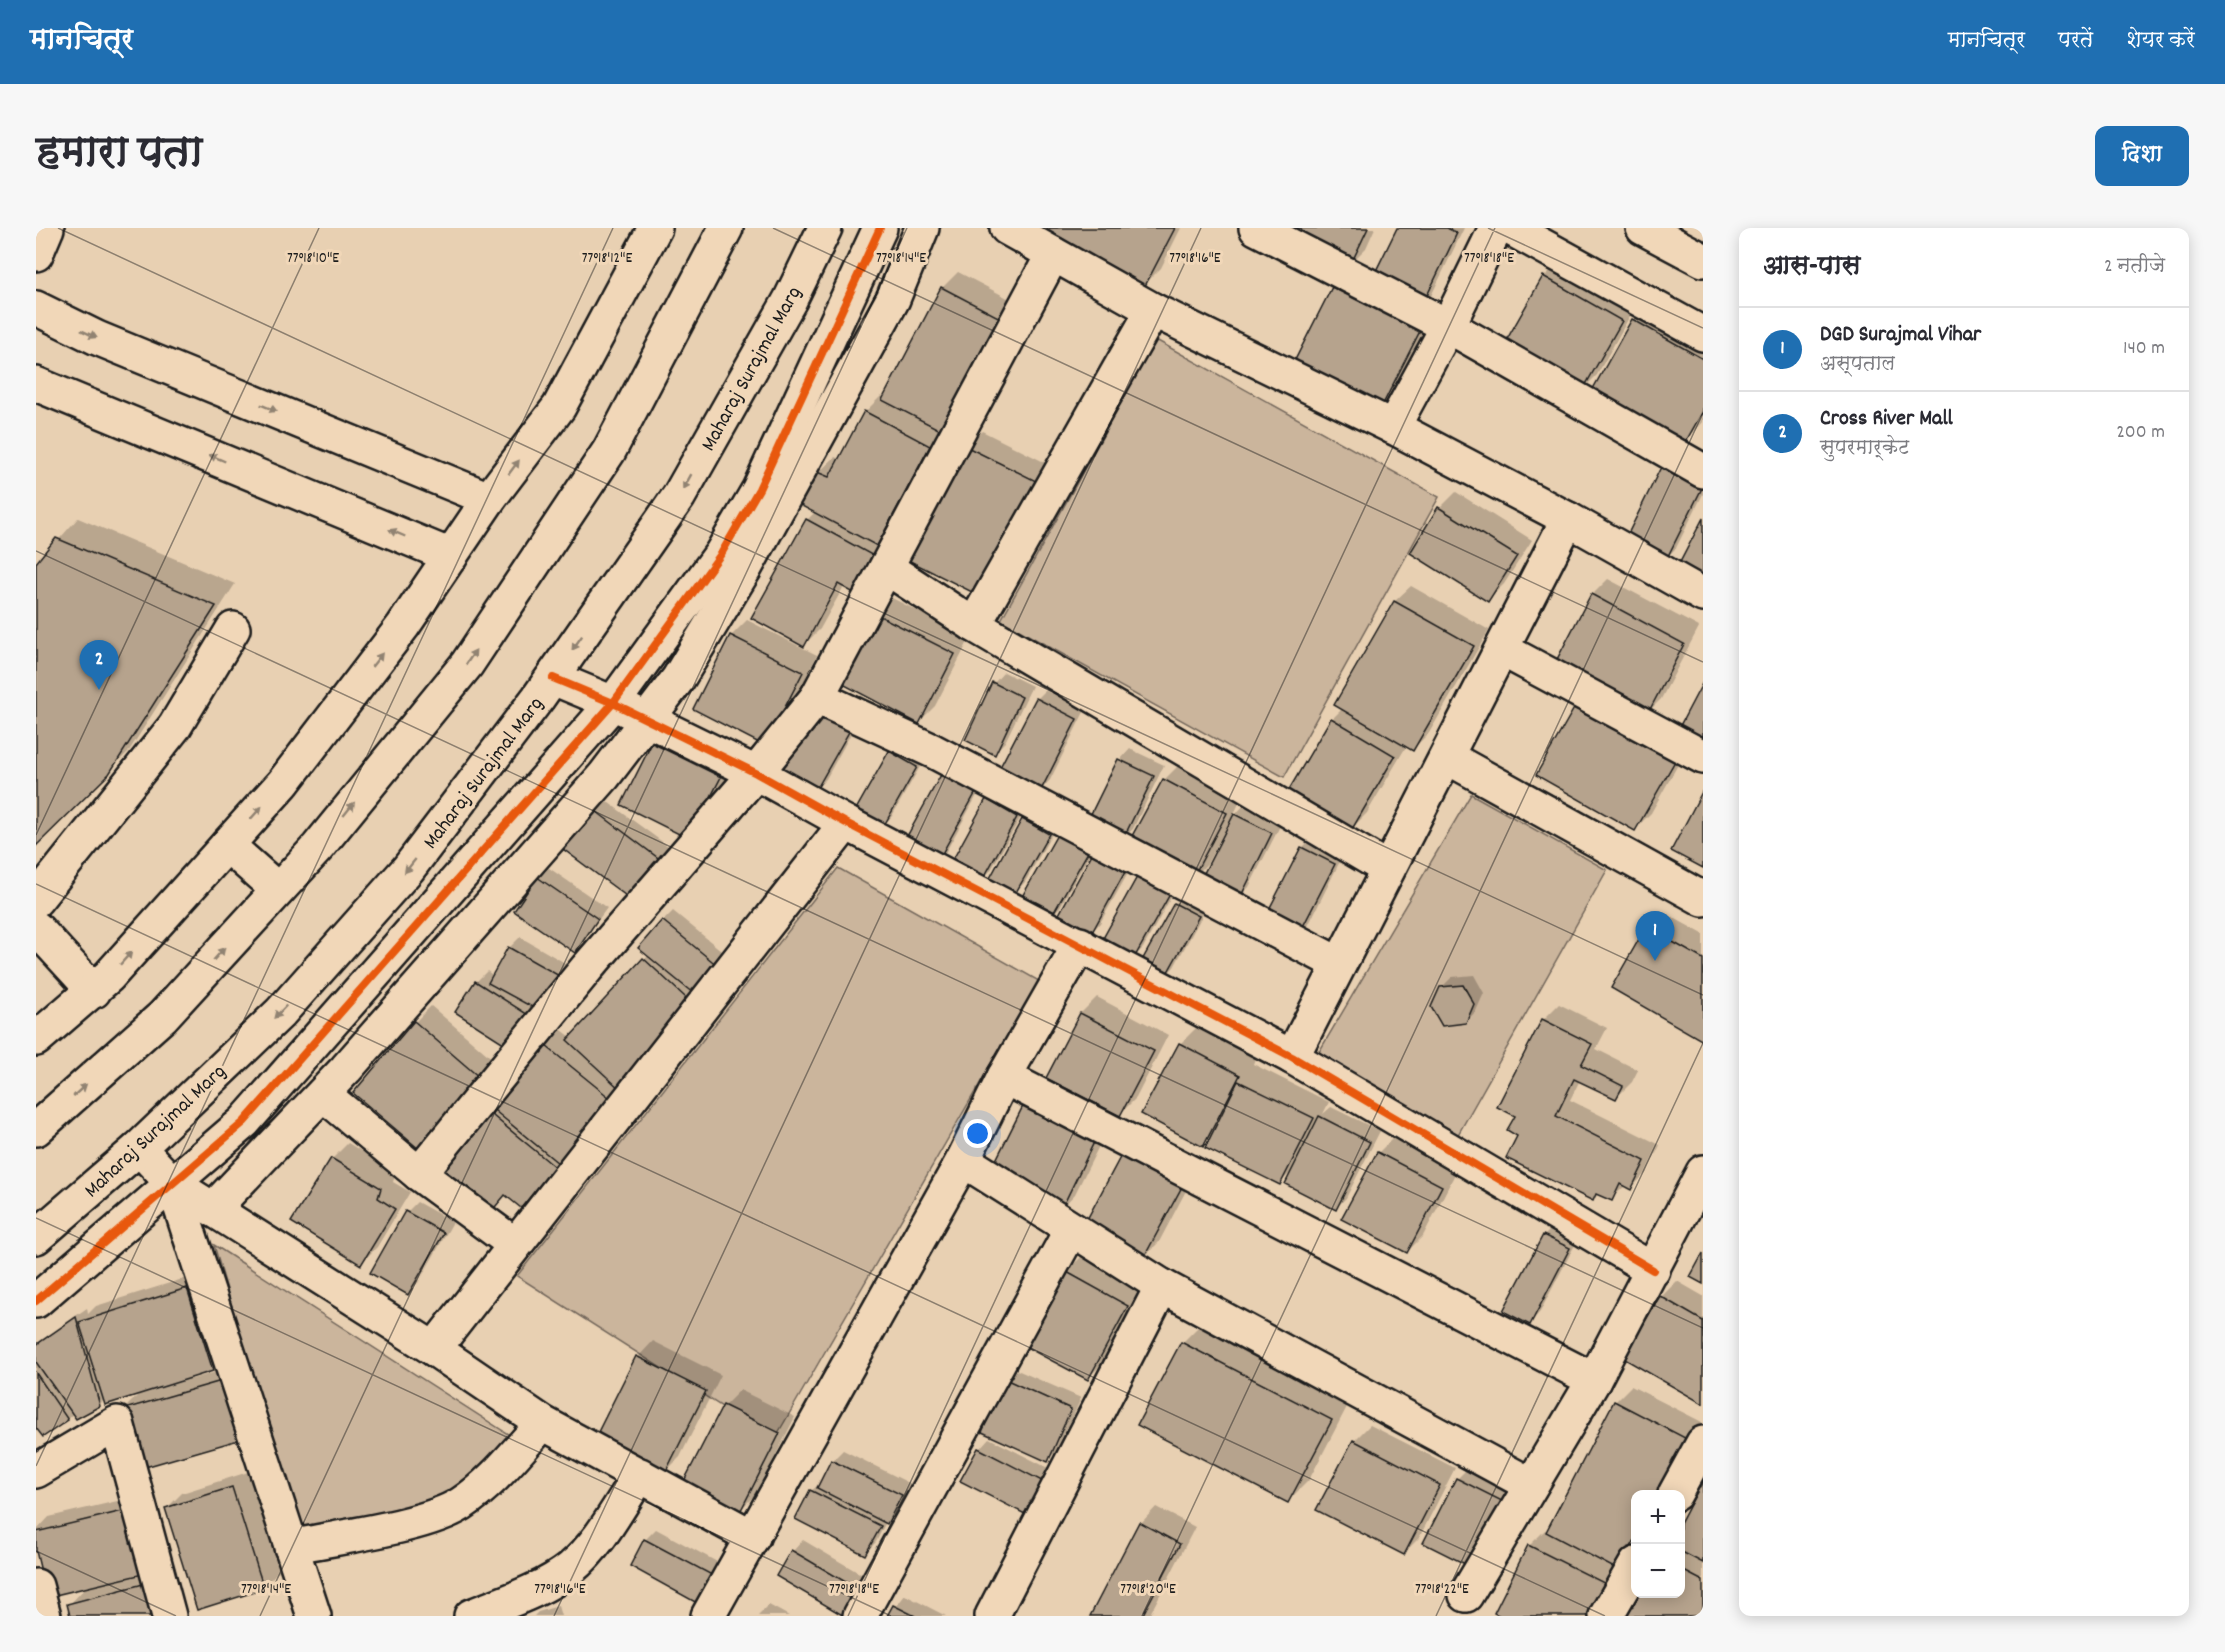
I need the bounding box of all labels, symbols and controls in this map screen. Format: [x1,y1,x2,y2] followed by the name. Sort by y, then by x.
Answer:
[30,22,133,62] text: मानचित्र
[1948,27,2025,57] text: मानचित्र
[2058,27,2093,57] text: परतें
[2126,27,2195,57] text: शेयर करें
[36,126,203,186] text: हमारा पता
[2095,126,2189,186] button: दिशा
[287,248,339,270] text: 77°18'10"E
[582,248,632,270] text: 77°18'12"E
[876,248,926,270] text: 77°18'14"E
[1169,248,1221,270] text: 77°18'16"E
[1464,248,1514,270] text: 77°18'18"E
[1763,249,1860,286] text: आस-पास
[2104,253,2165,281] text: 2 नतीजे
[695,282,810,457] street label: Maharaj Surajmal Marg
[1820,320,1981,351] text: DGD Surajmal Vihar
[80,329,97,338] one-way arrow
[1780,335,1785,363] text: 1
[2123,335,2165,363] text: 140 m
[1820,351,1895,379] text: अस्पताल
[260,404,278,413] one-way arrow
[1820,404,1953,435] text: Cross River Mall
[1778,419,1787,447] text: 2
[2116,419,2165,447] text: 200 m
[1820,435,1909,463] text: सुपरमार्केट
[207,453,225,463] one-way arrow
[507,459,519,474] one-way arrow
[682,474,692,491] one-way arrow
[387,528,405,538] one-way arrow
[571,635,583,651] one-way arrow
[80,640,118,690] pin: 2
[465,649,476,665] one-way arrow
[371,652,383,668] one-way arrow
[417,691,552,856] street label: Maharaj Surajmal Marg
[342,802,355,817] one-way arrow
[249,805,263,820] one-way arrow
[404,859,416,874] one-way arrow
[1636,912,1674,961] pin: 1
[212,947,226,962] one-way arrow
[119,951,132,966] one-way arrow
[274,1005,288,1019] one-way arrow
[78,1058,234,1206] street label: Maharaj Surajmal Marg
[72,1084,87,1097] one-way arrow
[963,1119,992,1148] your location
[1631,1490,1685,1598] map controls
[1631,1490,1685,1544] button: +
[1631,1544,1685,1598] button: −
[241,1579,291,1601] text: 77°18'14"E
[534,1579,586,1601] text: 77°18'16"E
[829,1579,879,1601] text: 77°18'18"E
[1120,1579,1176,1601] text: 77°18'20"E
[1415,1579,1469,1601] text: 77°18'22"E

